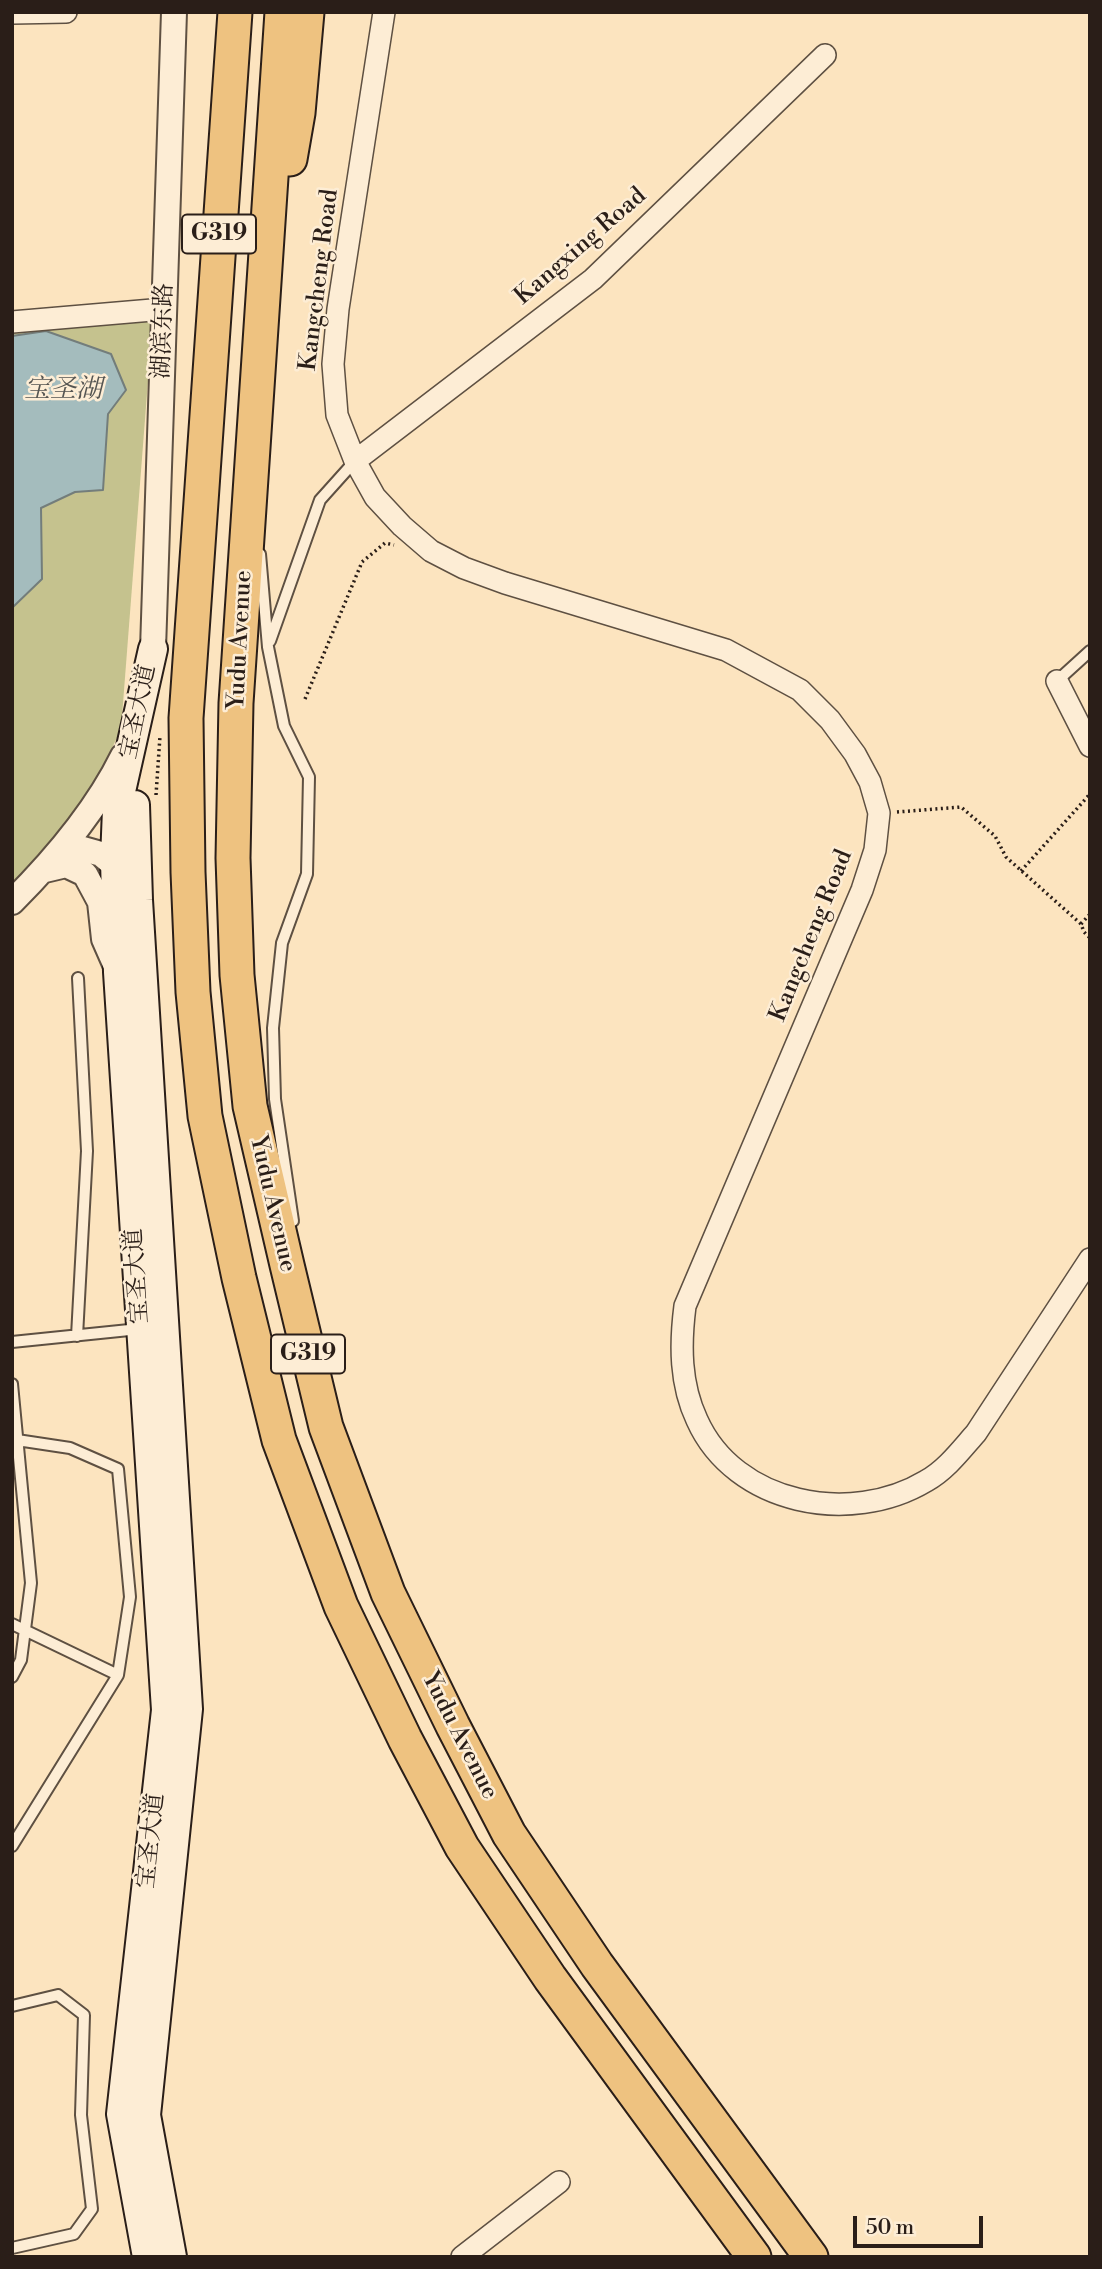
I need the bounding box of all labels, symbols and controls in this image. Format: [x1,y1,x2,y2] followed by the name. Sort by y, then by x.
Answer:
[509,182,653,312] street label: Kangxing Road
[295,187,345,373] street label: Kangcheng Road
[182,215,256,254] road number: G319
[148,283,180,379] street label: 湖滨东路
[24,375,102,407] water label: 宝圣湖
[223,570,259,710] street label: Yudu Avenue
[115,662,163,762] street label: 宝圣大道
[764,846,860,1026] street label: Kangcheng Road
[242,1133,302,1275] street label: Yudu Avenue
[120,1227,156,1325] street label: 宝圣大道
[271,1334,345,1373] road number: G319
[415,1667,503,1805] street label: Yudu Avenue
[133,1792,171,1890] street label: 宝圣大道
[857,2202,986,2246] scale bar
[866,2215,914,2241] text: 50 m

